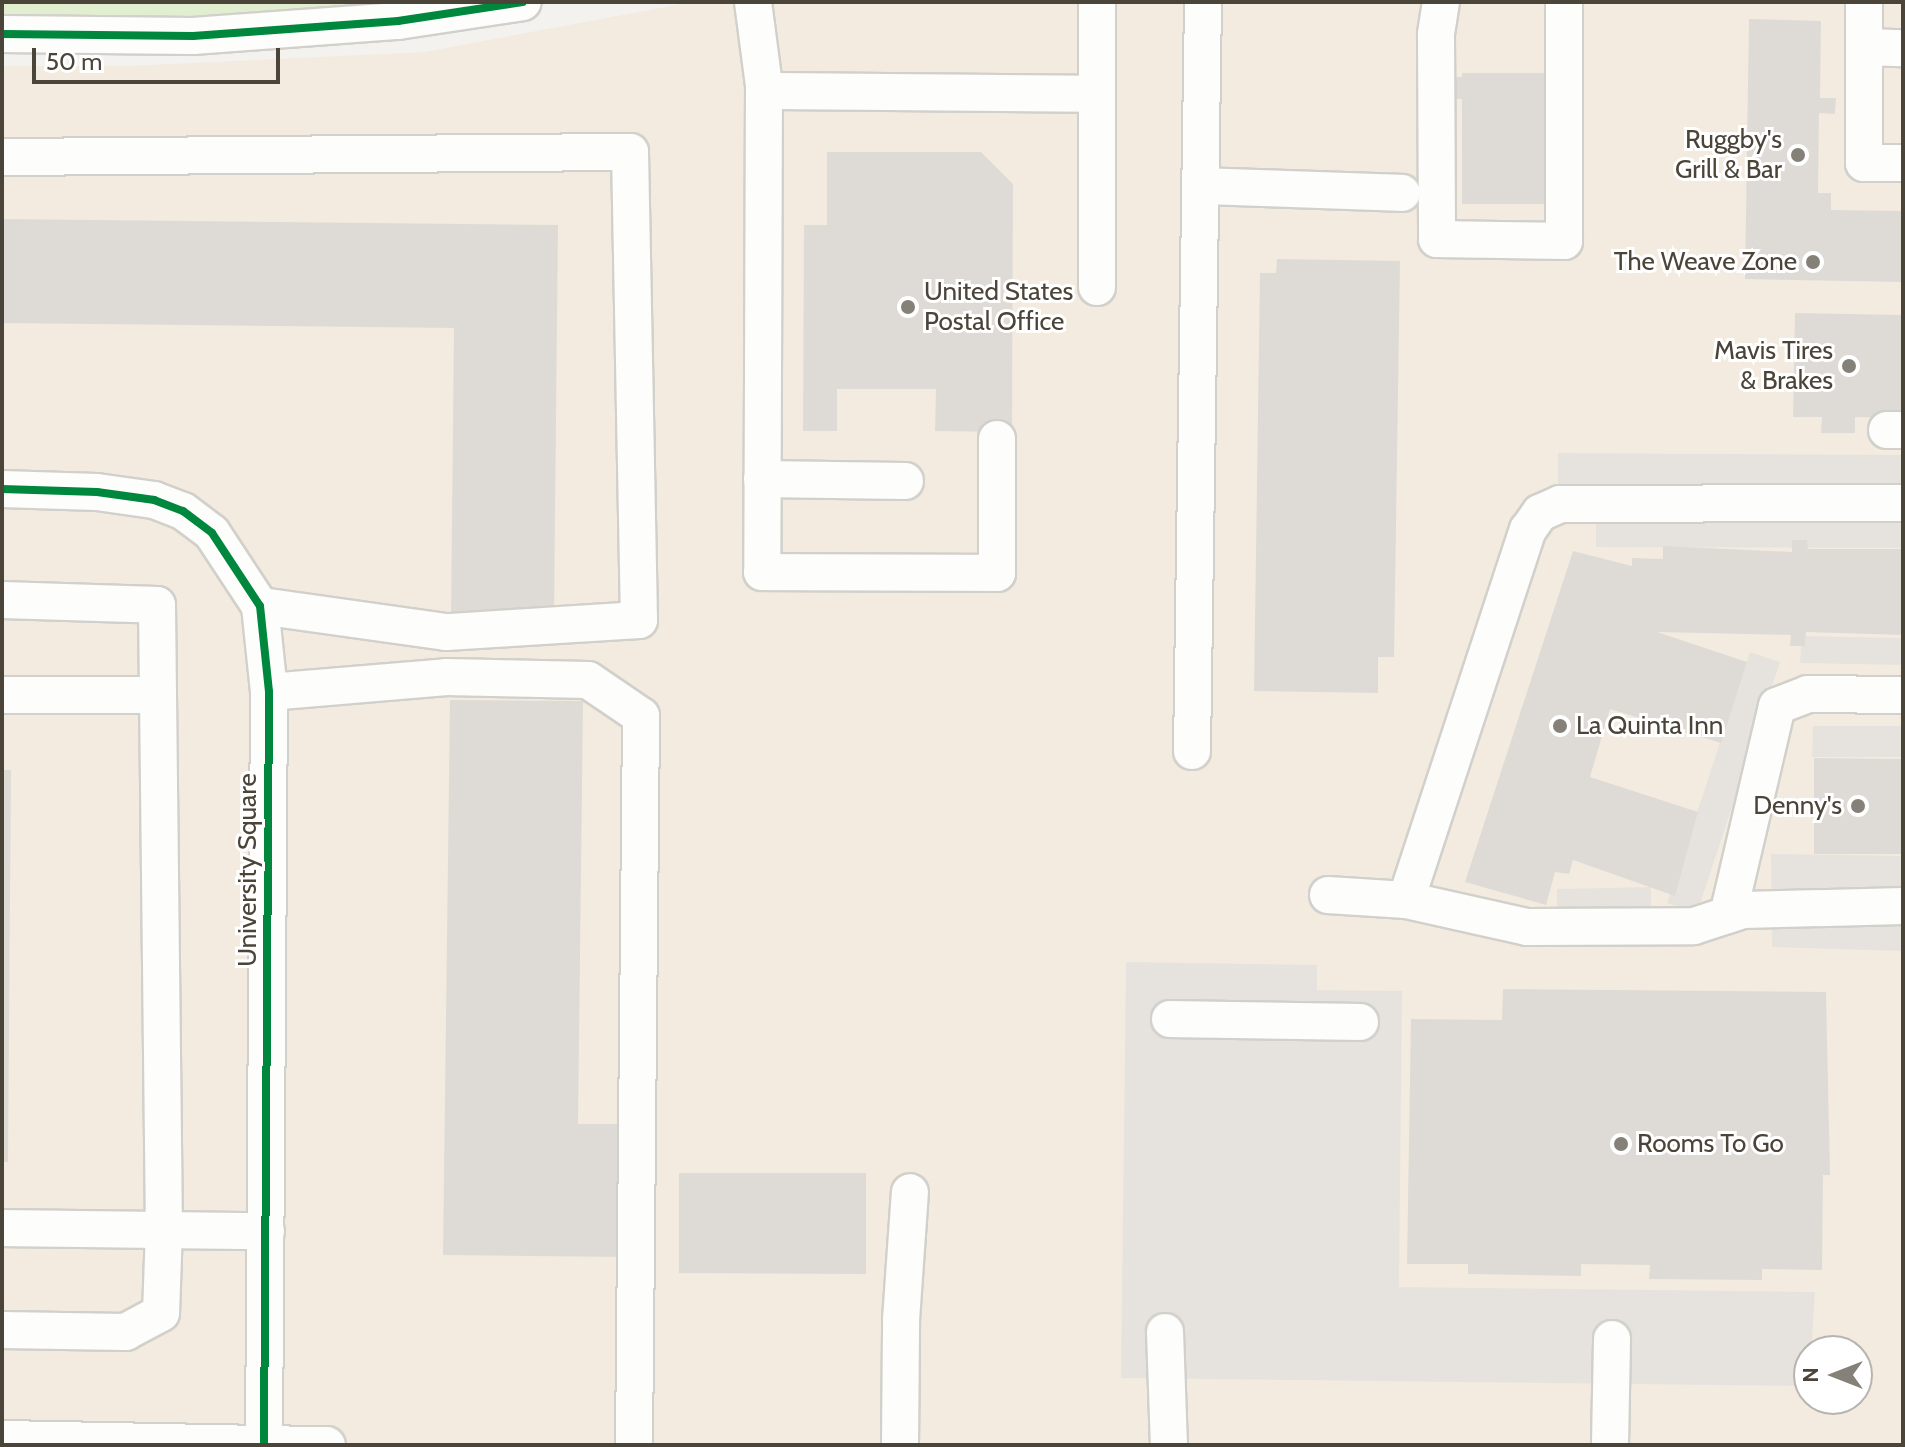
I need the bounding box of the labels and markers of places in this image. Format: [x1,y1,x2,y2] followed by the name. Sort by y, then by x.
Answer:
[1675,124,1782,186] place label: Ruggby's Grill & Bar
[1789,146,1807,164] marker: Ruggby's Grill & Bar
[1614,246,1797,278] place label: The Weave Zone
[1804,253,1822,271] marker: The Weave Zone
[924,276,1073,338] place label: United States Postal Office
[899,298,917,316] marker: United States Postal Office
[1714,335,1833,396] place label: Mavis Tires & Brakes
[1840,357,1858,375] marker: Mavis Tires & Brakes
[1576,710,1723,742] place label: La Quinta Inn
[1551,717,1569,735] marker: La Quinta Inn
[1753,790,1842,822] place label: Denny's
[1849,797,1867,815] marker: Denny's
[1637,1128,1784,1160] place label: Rooms To Go
[1612,1135,1630,1153] marker: Rooms To Go

